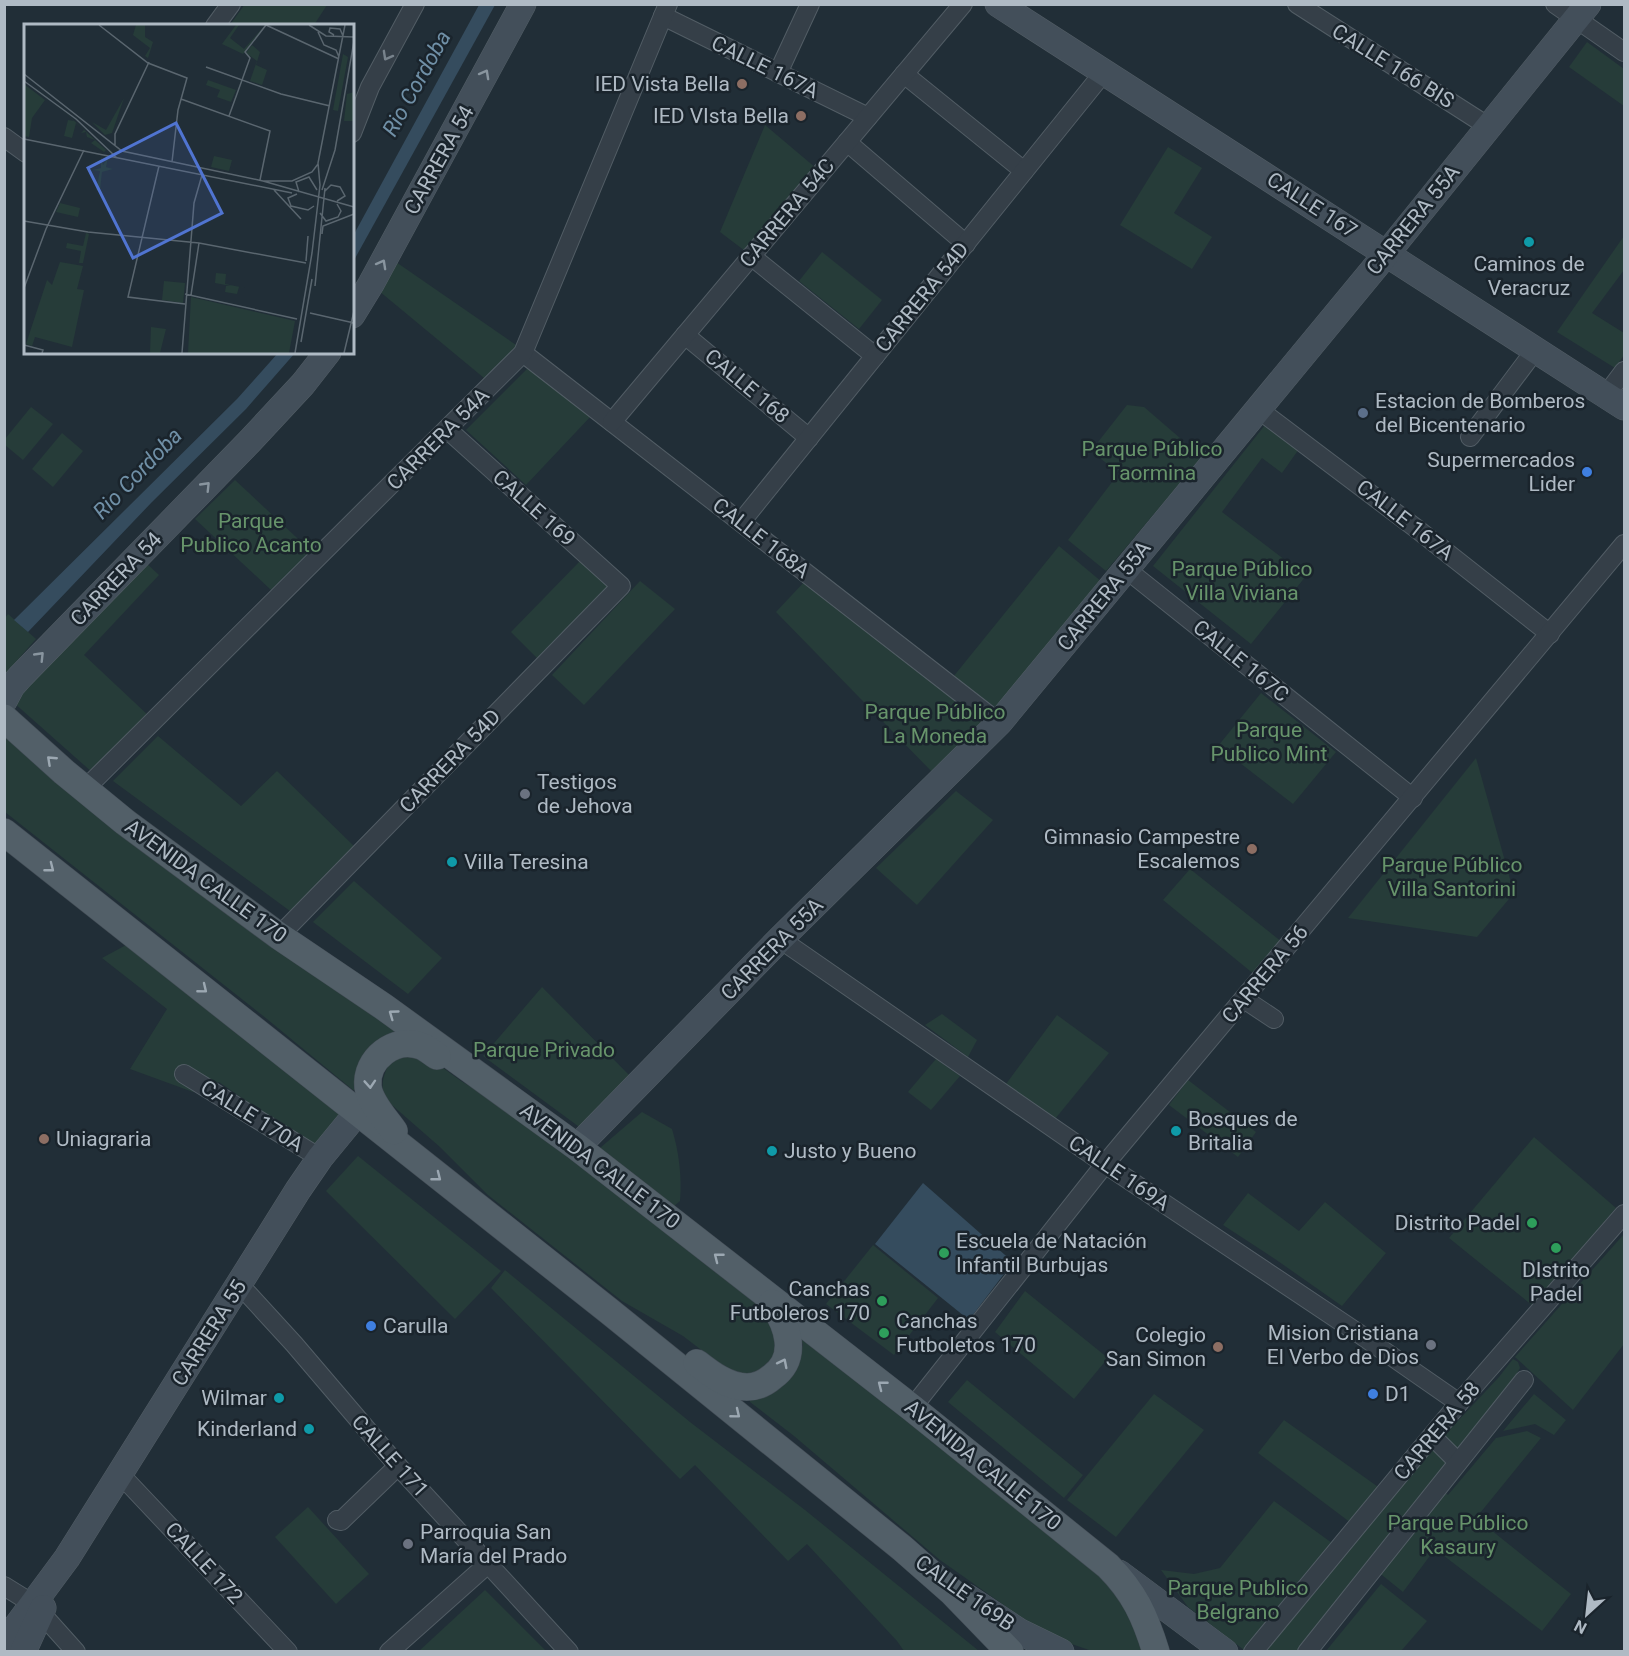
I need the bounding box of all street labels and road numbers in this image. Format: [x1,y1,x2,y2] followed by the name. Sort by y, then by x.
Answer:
[1328,19,1458,113] street label: CALLE 166 BIS
[707,31,823,103] street label: CALLE 167A
[399,101,479,219] street label: CARRERA 54
[735,154,839,272] street label: CARRERA 54C
[1361,160,1465,280] street label: CARRERA 55A
[1262,167,1362,243] street label: CALLE 167
[870,237,974,357] street label: CARRERA 54D
[700,344,794,428] street label: CALLE 168
[382,383,494,495] street label: CARRERA 54A
[488,465,580,551] street label: CALLE 169
[1352,475,1458,565] street label: CALLE 167A
[708,493,814,583] street label: CALLE 168A
[65,527,167,631] street label: CARRERA 54
[1052,536,1156,656] street label: CARRERA 55A
[1188,615,1294,707] street label: CALLE 167C
[395,704,505,818] street label: CARRERA 54D
[121,814,291,948] street label: AVENIDA CALLE 170
[716,893,828,1005] street label: CARRERA 55A
[1217,920,1313,1028] street label: CARRERA 56
[196,1075,308,1157] street label: CALLE 170A
[515,1098,685,1234] street label: AVENIDA CALLE 170
[1064,1131,1174,1216] street label: CALLE 169A
[167,1275,251,1391] street label: CARRERA 55
[1389,1377,1485,1485] street label: CARRERA 58
[900,1395,1066,1535] street label: AVENIDA CALLE 170
[347,1410,433,1502] street label: CALLE 171
[160,1517,248,1609] street label: CALLE 172
[911,1550,1019,1636] street label: CALLE 169B

